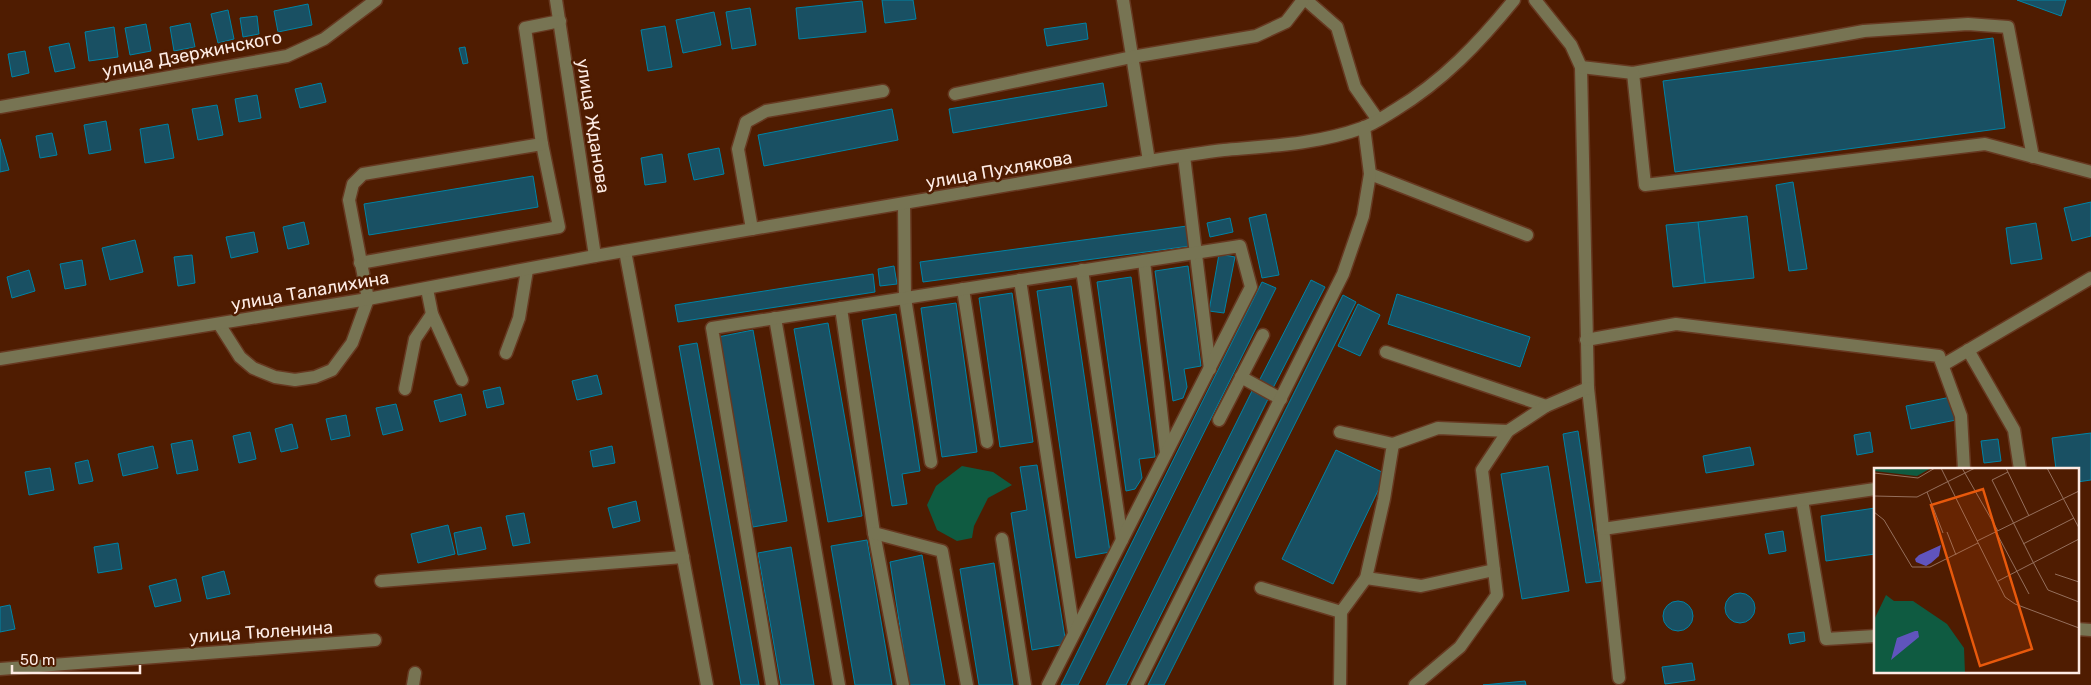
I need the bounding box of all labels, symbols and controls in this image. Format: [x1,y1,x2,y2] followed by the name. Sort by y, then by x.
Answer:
[100,26,284,82] street label: улица Дзержинского
[571,57,615,195] street label: улица Жданова
[924,146,1074,194] street label: улица Пухлякова
[229,266,391,316] street label: улица Талалихина
[1874,468,2078,672] inset map
[188,616,334,648] street label: улица Тюленина
[12,642,140,674] scale bar
[20,651,55,669] text: 50 m

